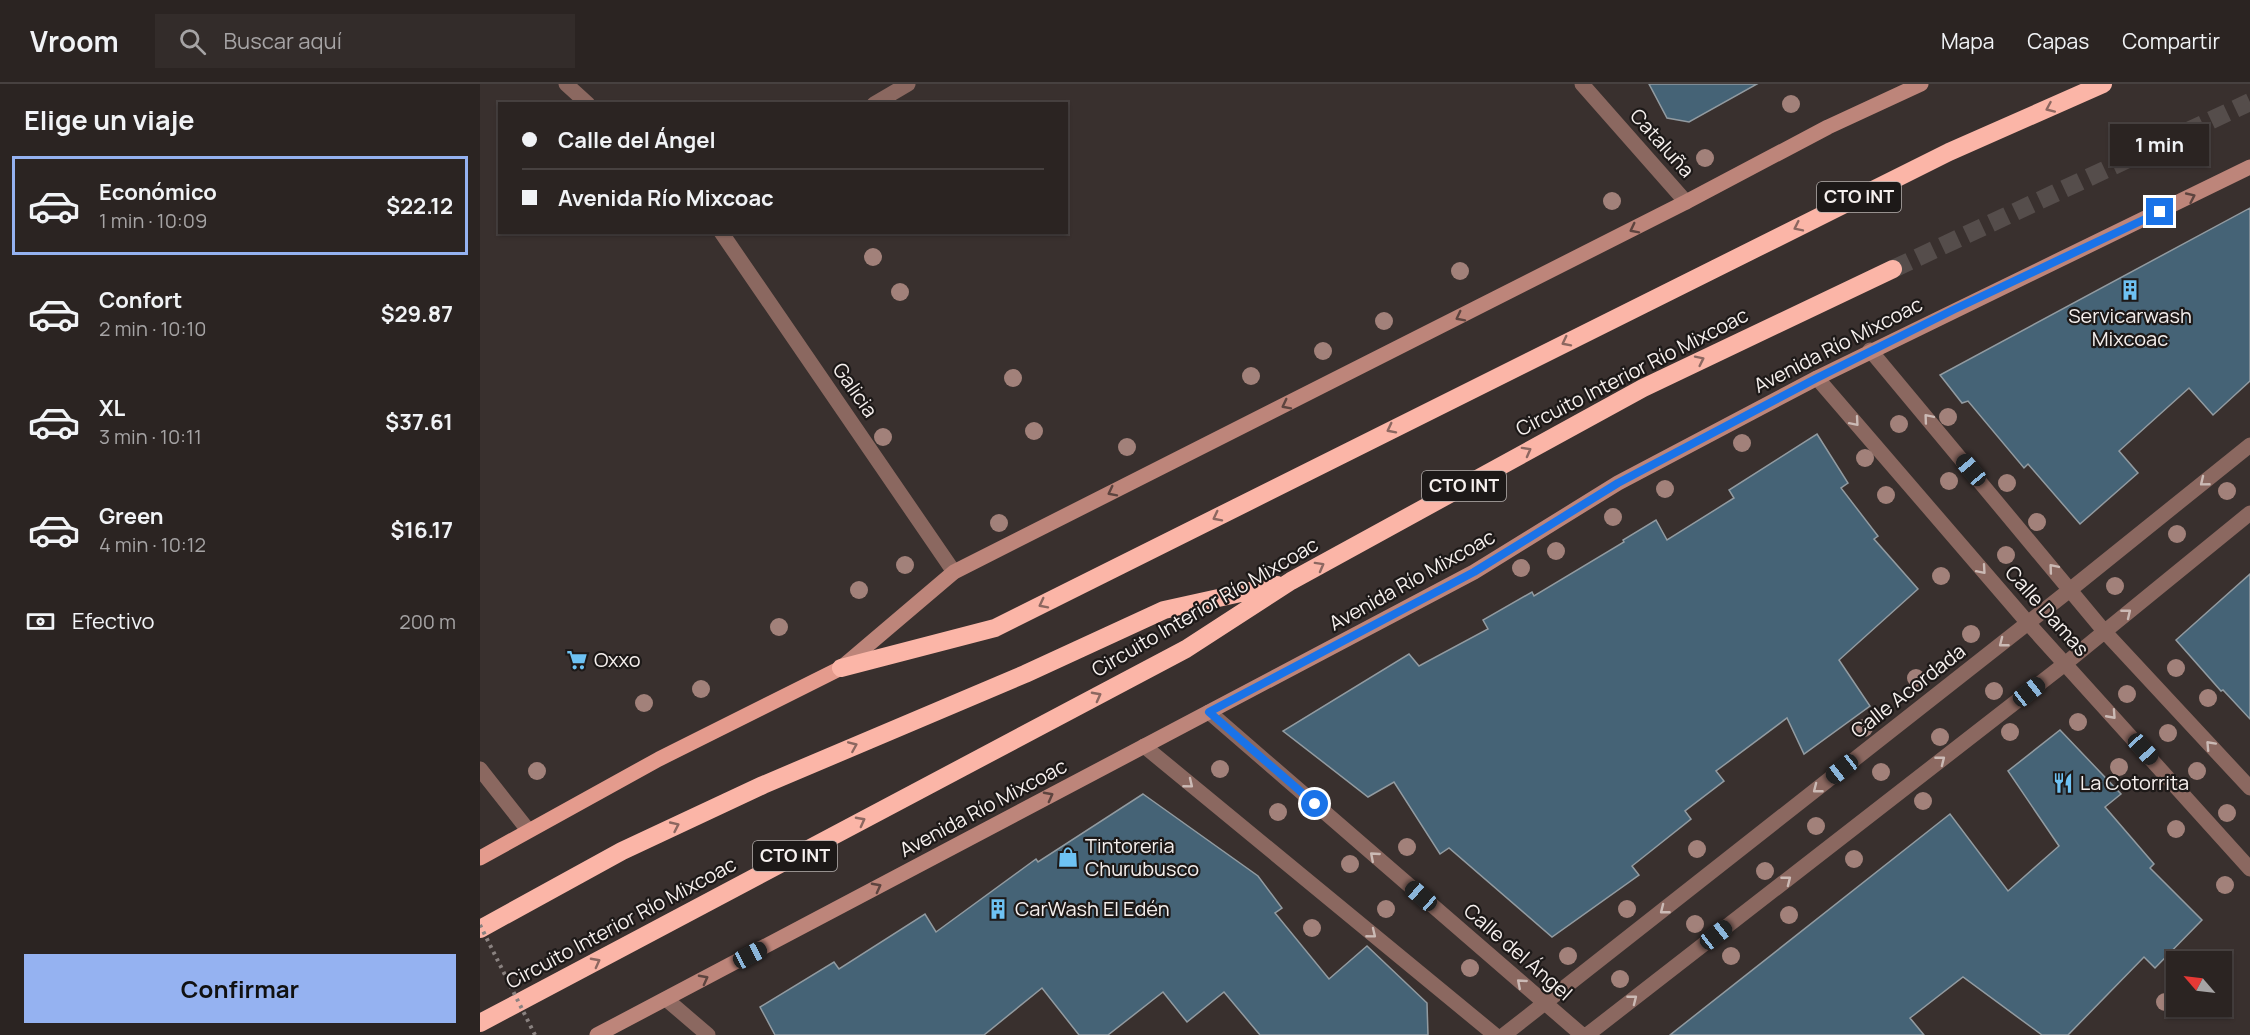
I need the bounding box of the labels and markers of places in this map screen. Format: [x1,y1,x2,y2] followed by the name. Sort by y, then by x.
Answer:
[2118,278,2142,302] building icon: Servicarwash Mixcoac
[2068,302,2192,352] place label: Servicarwash Mixcoac
[594,646,641,673] place label: Oxxo
[565,648,589,672] supermarket icon: Oxxo
[2080,769,2189,796] place label: La Cotorrita
[2051,771,2075,795] restaurant icon: La Cotorrita
[1085,832,1199,882] place label: Tintoreria Churubusco
[1056,845,1080,869] shop icon: Tintoreria Churubusco
[1015,895,1170,922] place label: CarWash El Edén
[986,897,1010,921] building icon: CarWash El Edén

